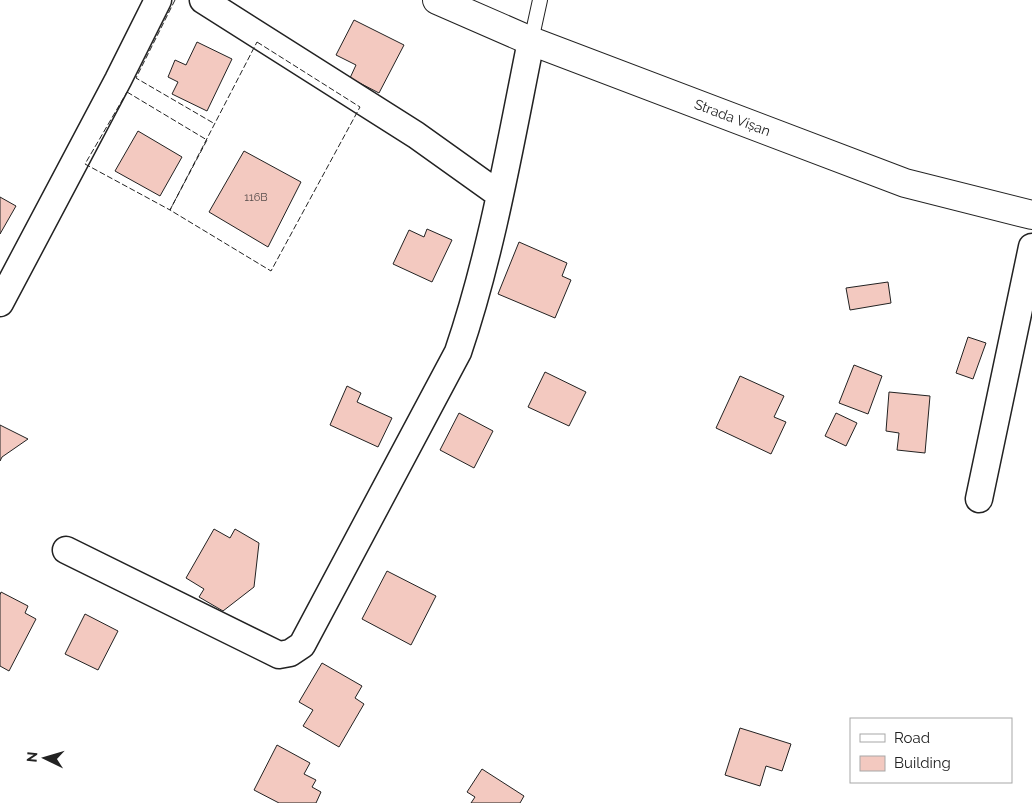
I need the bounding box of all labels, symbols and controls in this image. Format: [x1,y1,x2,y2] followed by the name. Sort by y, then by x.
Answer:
[692,96,773,139] street label: Strada Vișan
[244,191,268,204] house number: 116B
[850,718,1012,783] legend
[894,729,930,747] text: Road
[20,733,70,783] north arrow
[24,751,40,763] text: N
[894,754,951,772] text: Building

